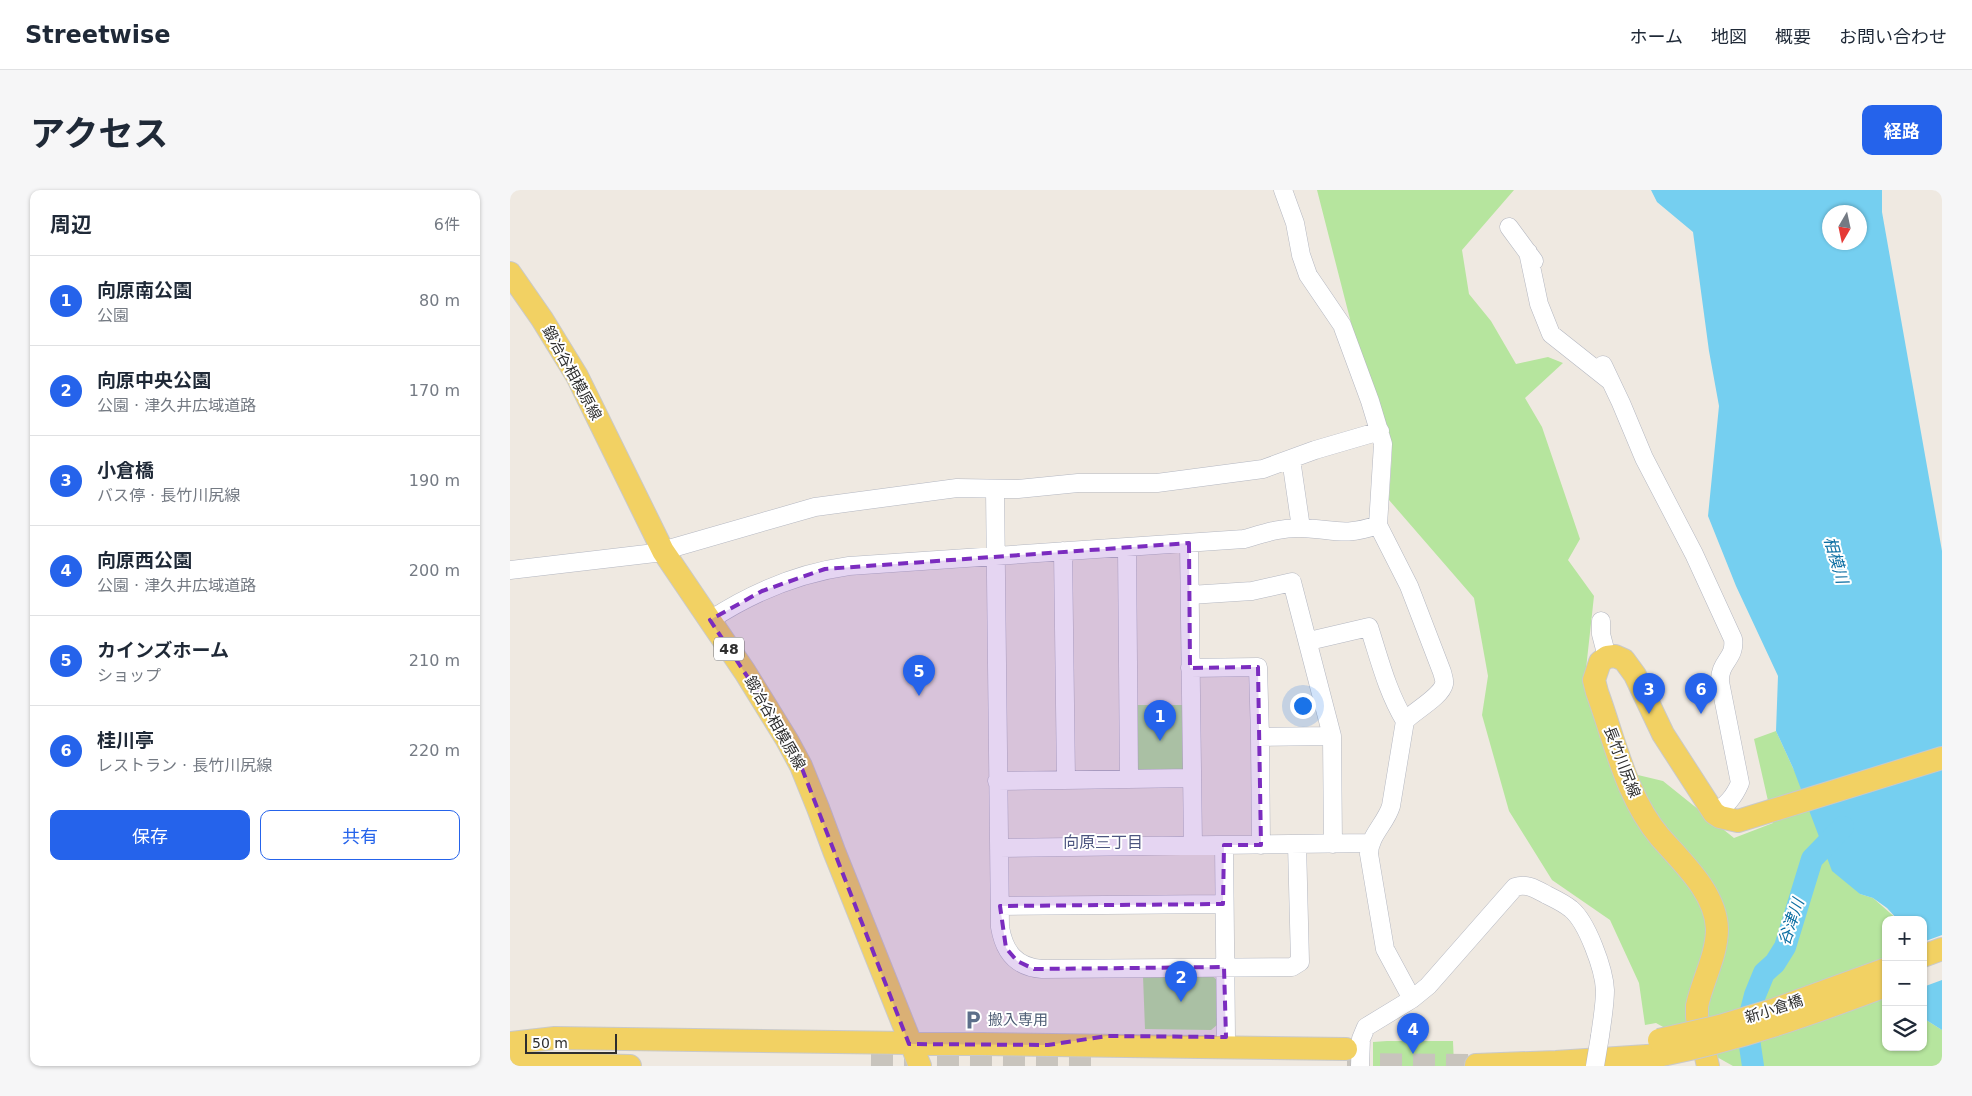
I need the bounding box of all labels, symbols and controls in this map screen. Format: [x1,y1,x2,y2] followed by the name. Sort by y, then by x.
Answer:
[25,21,171,49] text: Streetwise
[1630,26,1683,47] text: ホーム
[1711,26,1747,47] text: 地図
[1775,26,1811,47] text: 概要
[1839,26,1947,47] text: お問い合わせ
[1862,105,1942,155] button: 経路
[30,114,168,154] text: アクセス
[1822,205,1867,250] north arrow
[50,213,92,237] text: 周辺
[434,215,460,234] text: 6件
[97,279,192,301] text: 向原南公園
[60,291,72,310] text: 1
[419,291,460,310] text: 80 m
[97,306,129,325] text: 公園
[539,323,605,423] street label: 鍛冶谷相模原線
[97,369,211,391] text: 向原中央公園
[60,381,72,400] text: 2
[409,381,460,400] text: 170 m
[97,396,256,415] text: 公園 · 津久井広域道路
[97,459,154,481] text: 小倉橋
[60,471,72,490] text: 3
[409,471,460,490] text: 190 m
[97,486,240,505] text: バス停 · 長竹川尻線
[1820,534,1852,588] water label: 相模川
[97,549,192,571] text: 向原西公園
[60,561,72,580] text: 4
[409,561,460,580] text: 200 m
[97,576,256,595] text: 公園 · 津久井広域道路
[714,638,744,660] road number: 48
[97,639,229,661] text: カインズホーム
[60,651,72,670] text: 5
[409,651,460,670] text: 210 m
[903,655,935,696] pin: 5
[97,666,161,685] text: ショップ
[741,673,809,773] street label: 鍛冶谷相模原線
[1633,673,1665,714] pin: 3
[1685,673,1717,714] pin: 6
[1290,693,1316,719] your location
[1144,700,1176,741] pin: 1
[1600,724,1644,800] street label: 長竹川尻線
[97,729,154,751] text: 桂川亭
[60,741,72,760] text: 6
[409,741,460,760] text: 220 m
[97,756,272,775] text: レストラン · 長竹川尻線
[50,810,250,860] button: 保存
[260,810,460,860] button: 共有
[1063,833,1143,852] district label: 向原三丁目
[1774,894,1808,948] water label: 谷津川
[1882,916,1927,1051] map controls
[1882,916,1927,961] button: +
[1165,961,1197,1002] pin: 2
[1882,961,1927,1006] button: −
[1743,991,1805,1027] street label: 新小倉橋
[1882,1006,1927,1051] button: layers
[962,1009,984,1031] parking icon: 搬入専用
[988,1011,1048,1029] place label: 搬入専用
[1397,1013,1429,1054] pin: 4
[525,1031,618,1054] scale bar
[532,1035,568,1051] text: 50 m

